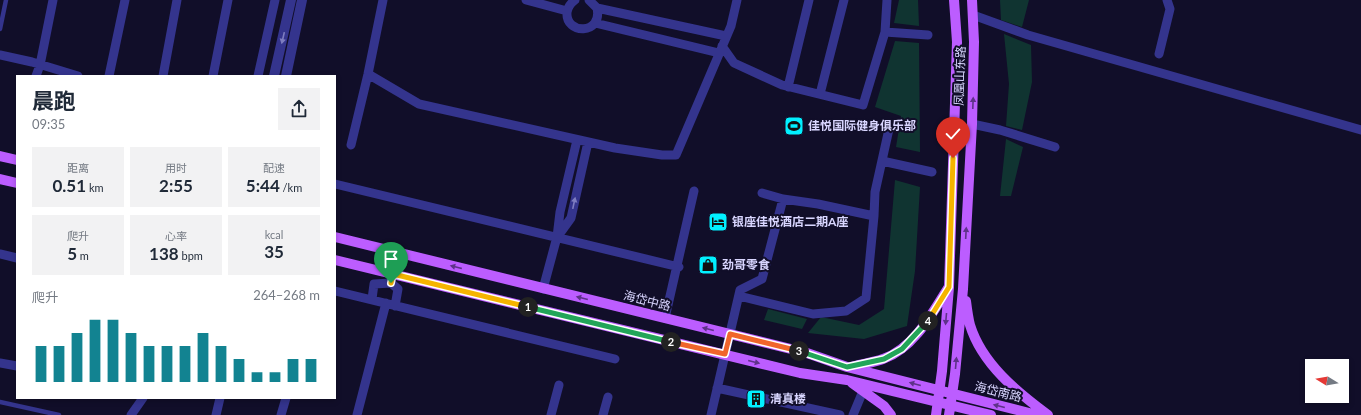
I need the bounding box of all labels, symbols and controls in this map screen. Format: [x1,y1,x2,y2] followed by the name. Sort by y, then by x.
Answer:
[279,32,285,44] one-way arrow
[951,46,968,106] street label: 凤凰山东路
[32,87,76,114] text: 晨跑
[278,88,320,130] button: share
[969,97,976,109] one-way arrow
[783,115,805,137] sports icon: 佳悦国际健身俱乐部
[32,116,65,132] text: 09:35
[936,117,970,158] pin
[808,118,916,133] place label: 佳悦国际健身俱乐部
[942,123,964,145] icon: check
[67,161,89,174] text: 距离
[165,161,187,174] text: 用时
[263,161,285,174] text: 配速
[52,175,86,196] text: 0.51
[159,175,193,196] text: 2:55
[246,175,280,196] text: 5:44
[86,181,104,194] text: km
[280,181,302,194] text: /km
[572,197,578,210] one-way arrow
[707,211,729,233] hotel icon: 银座佳悦酒店二期A座
[732,214,848,229] place label: 银座佳悦酒店二期A座
[963,227,970,239] one-way arrow
[265,228,283,241] text: kcal
[67,229,89,242] text: 爬升
[165,229,187,242] text: 心率
[264,241,284,262] text: 35
[374,242,408,283] pin
[67,243,77,264] text: 5
[149,243,179,264] text: 138
[380,248,402,270] icon: arrive
[77,249,89,262] text: m
[179,249,203,262] text: bpm
[697,254,719,276] shop icon: 劲哥零食
[722,257,770,272] place label: 劲哥零食
[450,263,462,269] one-way arrow
[253,287,320,303] text: 264–268 m
[622,287,672,314] street label: 海岱中路
[32,289,58,305] text: 爬升
[576,295,588,301] one-way arrow
[518,297,538,317] pin: 1
[525,300,531,313] text: 1
[918,311,938,331] pin: 4
[943,313,949,325] one-way arrow
[925,314,931,327] text: 4
[702,326,714,332] one-way arrow
[661,332,681,352] pin: 2
[668,335,674,348] text: 2
[789,341,809,361] pin: 3
[796,344,802,357] text: 3
[953,356,959,369] one-way arrow
[748,359,760,365] one-way arrow
[1305,359,1349,403] north arrow
[1305,359,1349,403] map controls
[973,378,1023,405] street label: 海岱南路
[909,381,921,387] one-way arrow
[745,388,767,410] building icon: 清真楼
[770,391,806,406] place label: 清真楼
[993,402,1006,408] one-way arrow

